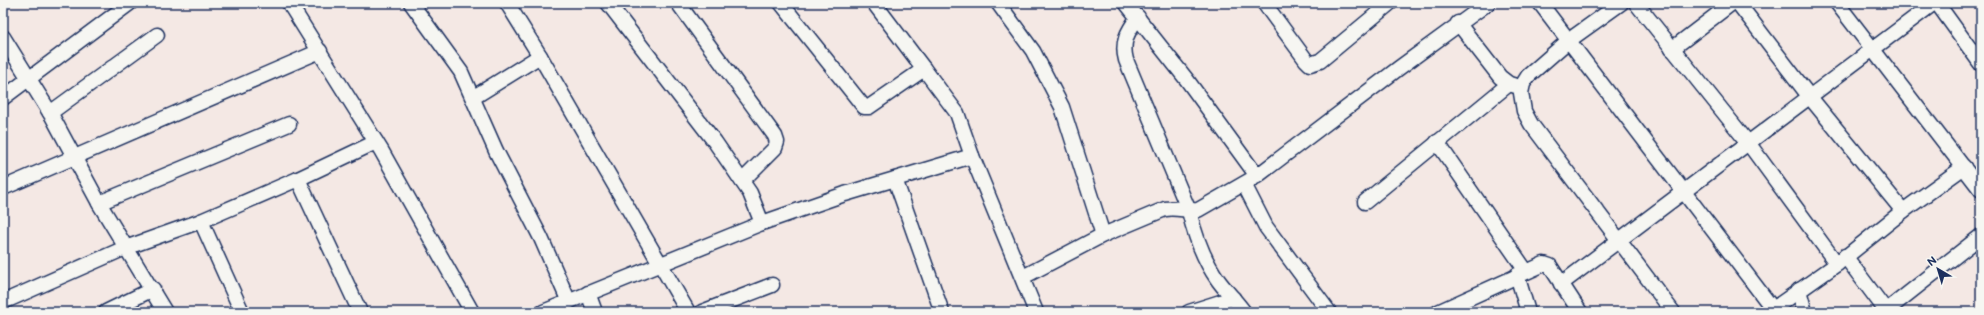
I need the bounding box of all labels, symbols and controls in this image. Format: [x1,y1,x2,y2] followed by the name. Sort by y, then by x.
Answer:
[1918,249,1958,289] north arrow
[1925,254,1939,269] text: N

